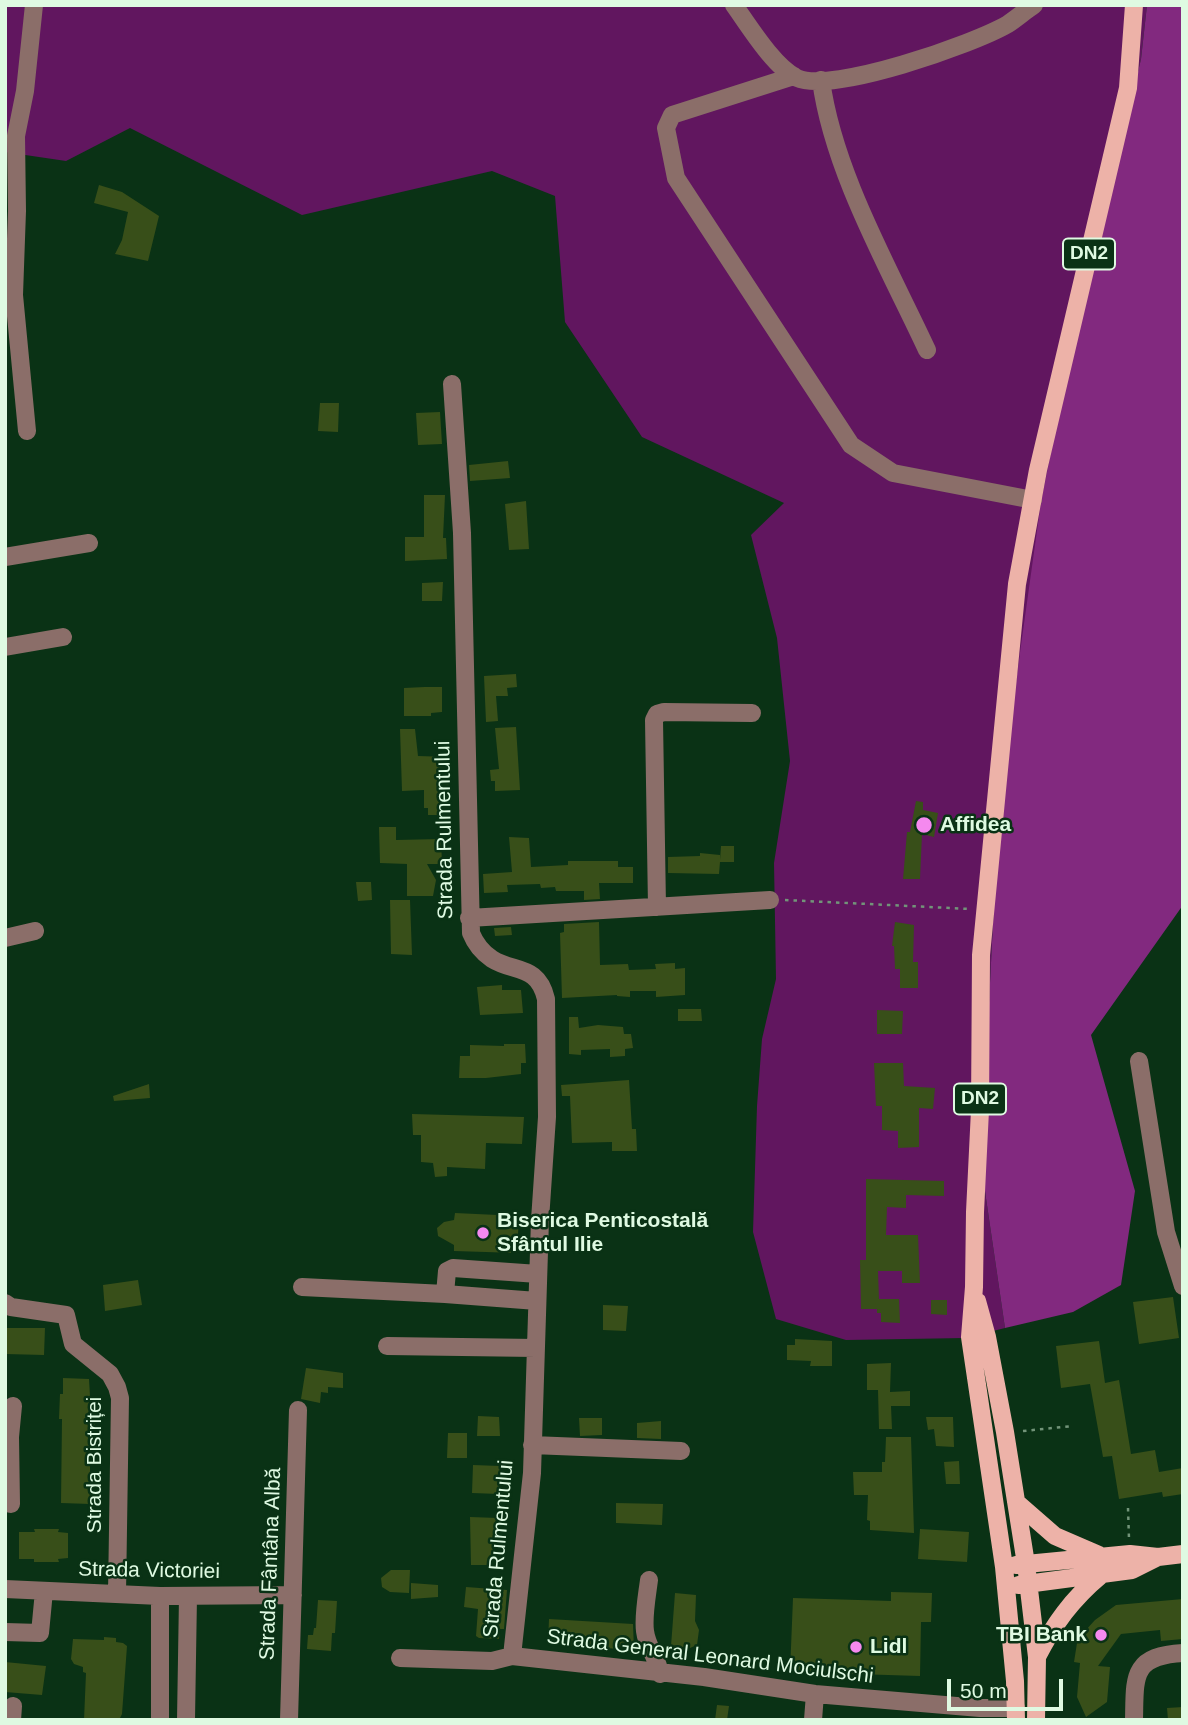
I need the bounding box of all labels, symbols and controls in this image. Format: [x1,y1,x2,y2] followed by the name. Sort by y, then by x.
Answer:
[1063,238,1115,270] road number: DN2
[431,740,459,920] street label: Strada Rulmentului
[940,812,1011,838] place label: Affidea
[914,815,934,835] marker: Affidea
[954,1084,1006,1114] road number: DN2
[497,1208,708,1258] place label: Biserica Penticostală Sfântul Ilie
[475,1225,491,1241] marker: Biserica Penticostală Sfântul Ilie
[82,1397,108,1533] street label: Strada Bistriței
[479,1459,519,1639] street label: Strada Rulmentului
[255,1467,287,1661] street label: Strada Fântâna Albă
[78,1557,220,1585] street label: Strada Victoriei
[996,1622,1087,1648] place label: TBI Bank
[545,1624,875,1690] street label: Strada General Leonard Mociulschi
[1093,1627,1109,1643] marker: TBI Bank
[870,1634,907,1660] place label: Lidl
[848,1639,864,1655] marker: Lidl
[950,1666,1066,1710] scale bar
[960,1679,1007,1702] text: 50 m

